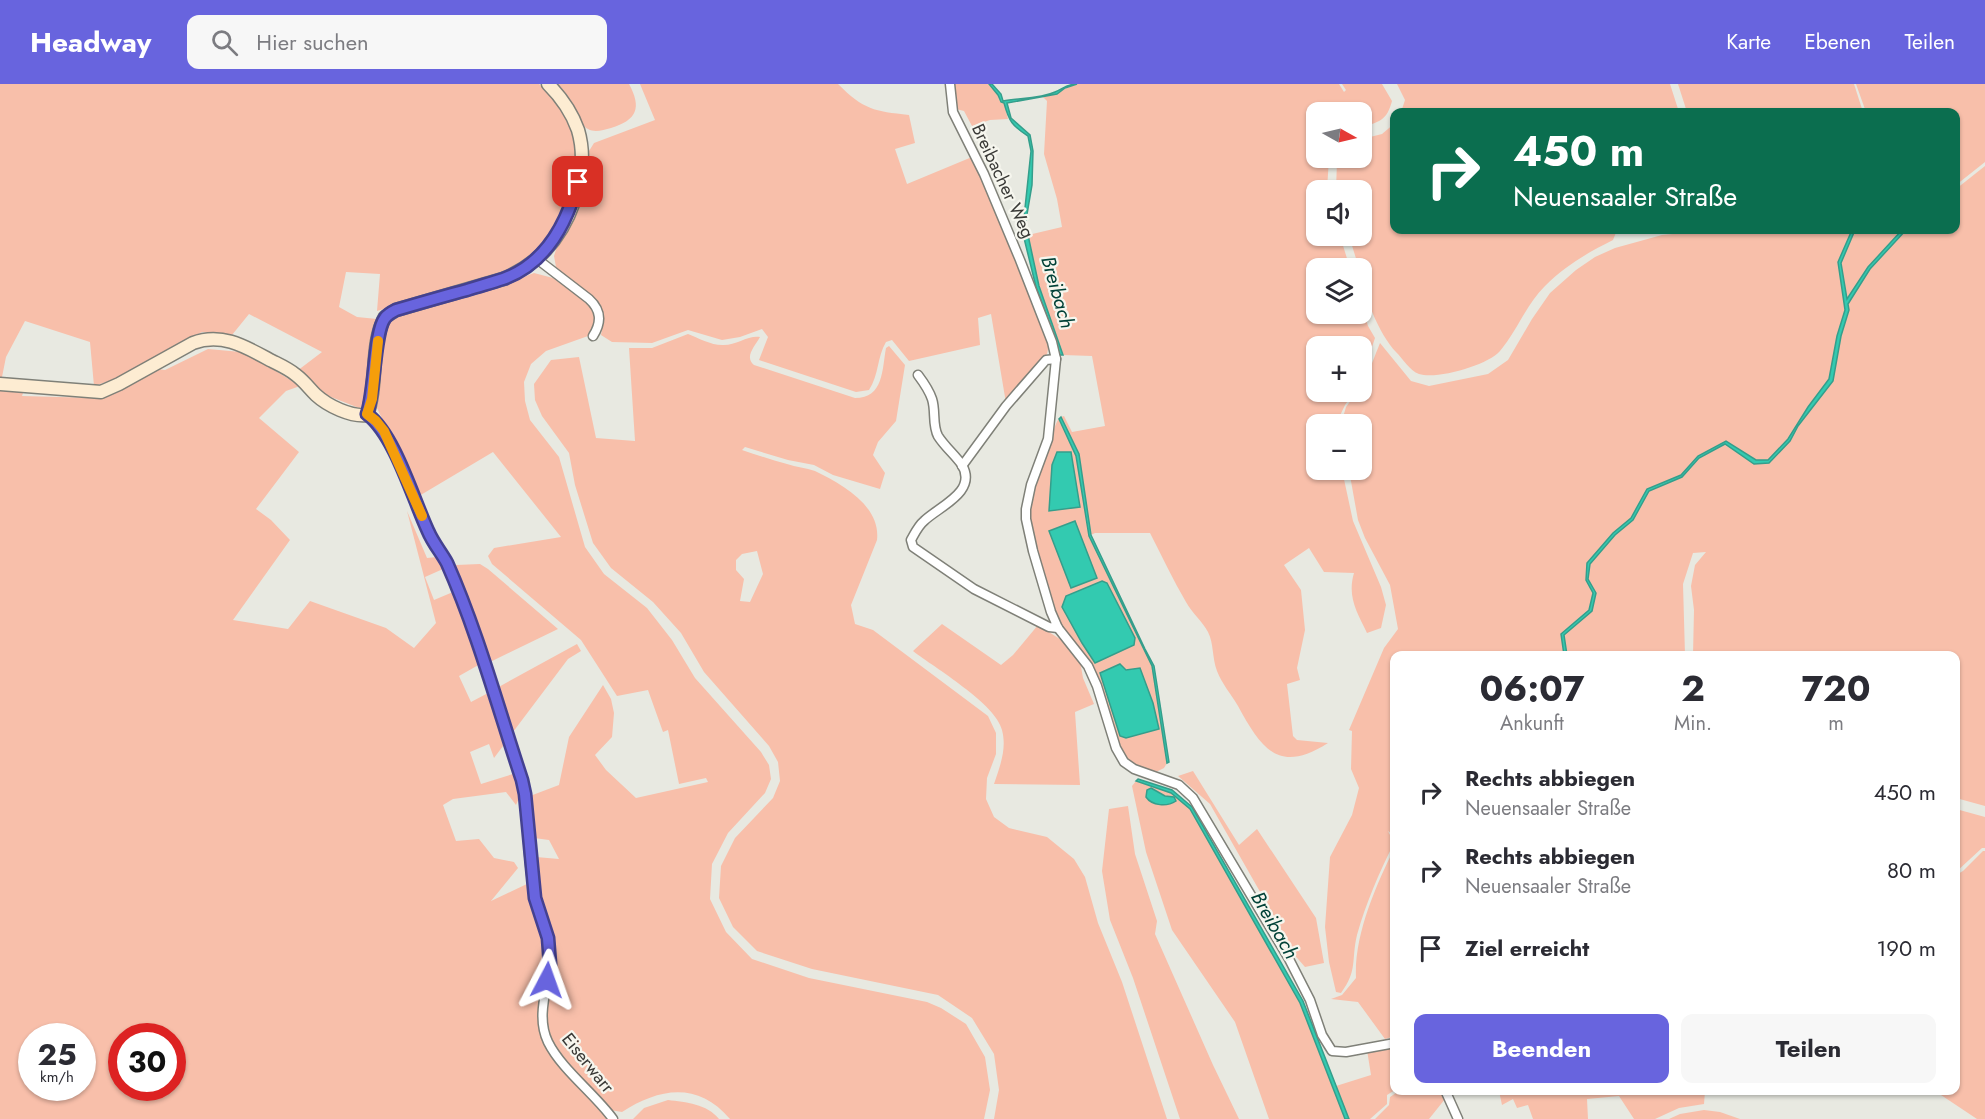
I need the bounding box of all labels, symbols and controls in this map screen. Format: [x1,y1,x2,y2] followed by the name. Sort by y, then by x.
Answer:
[187,15,607,69] search box
[30,22,151,63] text: Headway
[208,26,241,59] icon: search
[256,26,369,58] text: Hier suchen
[1726,27,1771,57] text: Karte
[1804,27,1871,57] text: Ebenen
[1904,27,1955,57] text: Teilen
[1306,102,1372,168] north arrow
[1306,102,1372,480] map controls
[965,119,1041,243] street label: Breibacher Weg
[1513,121,1644,182] text: 450 m
[1414,132,1492,210] icon: right
[552,156,603,207] pin
[561,165,594,198] icon: arrive
[1513,177,1737,216] text: Neuensaaler Straße
[1306,180,1372,246] button: sound
[1033,253,1082,332] water label: Breibach
[1306,258,1372,324] button: layers
[1306,336,1372,402] button: +
[1306,414,1372,480] button: −
[1479,662,1585,714] text: 06:07
[1681,662,1705,714] text: 2
[1801,662,1871,714] text: 720
[1500,709,1564,738] text: Ankunft
[1674,709,1712,738] text: Min.
[1828,709,1844,738] text: m
[1465,762,1635,794] text: Rechts abbiegen
[1414,776,1447,809] icon: right
[1874,776,1936,808] text: 450 m
[1465,794,1631,823] text: Neuensaaler Straße
[1465,840,1635,872] text: Rechts abbiegen
[1414,854,1447,887] icon: right
[1887,854,1936,886] text: 80 m
[1465,872,1631,901] text: Neuensaaler Straße
[1244,886,1306,964] water label: Breibach
[1414,932,1447,965] icon: arrive
[1465,932,1589,964] text: Ziel erreicht
[1876,932,1936,964] text: 190 m
[515,948,579,1012] position arrow
[1414,1014,1669,1083] button: Beenden
[1681,1014,1936,1083] button: Teilen
[108,1023,186,1101] speed limit sign: 30
[556,1027,621,1099] street label: Eiserwarr
[37,1033,77,1076] text: 25
[40,1066,74,1088] text: km/h

